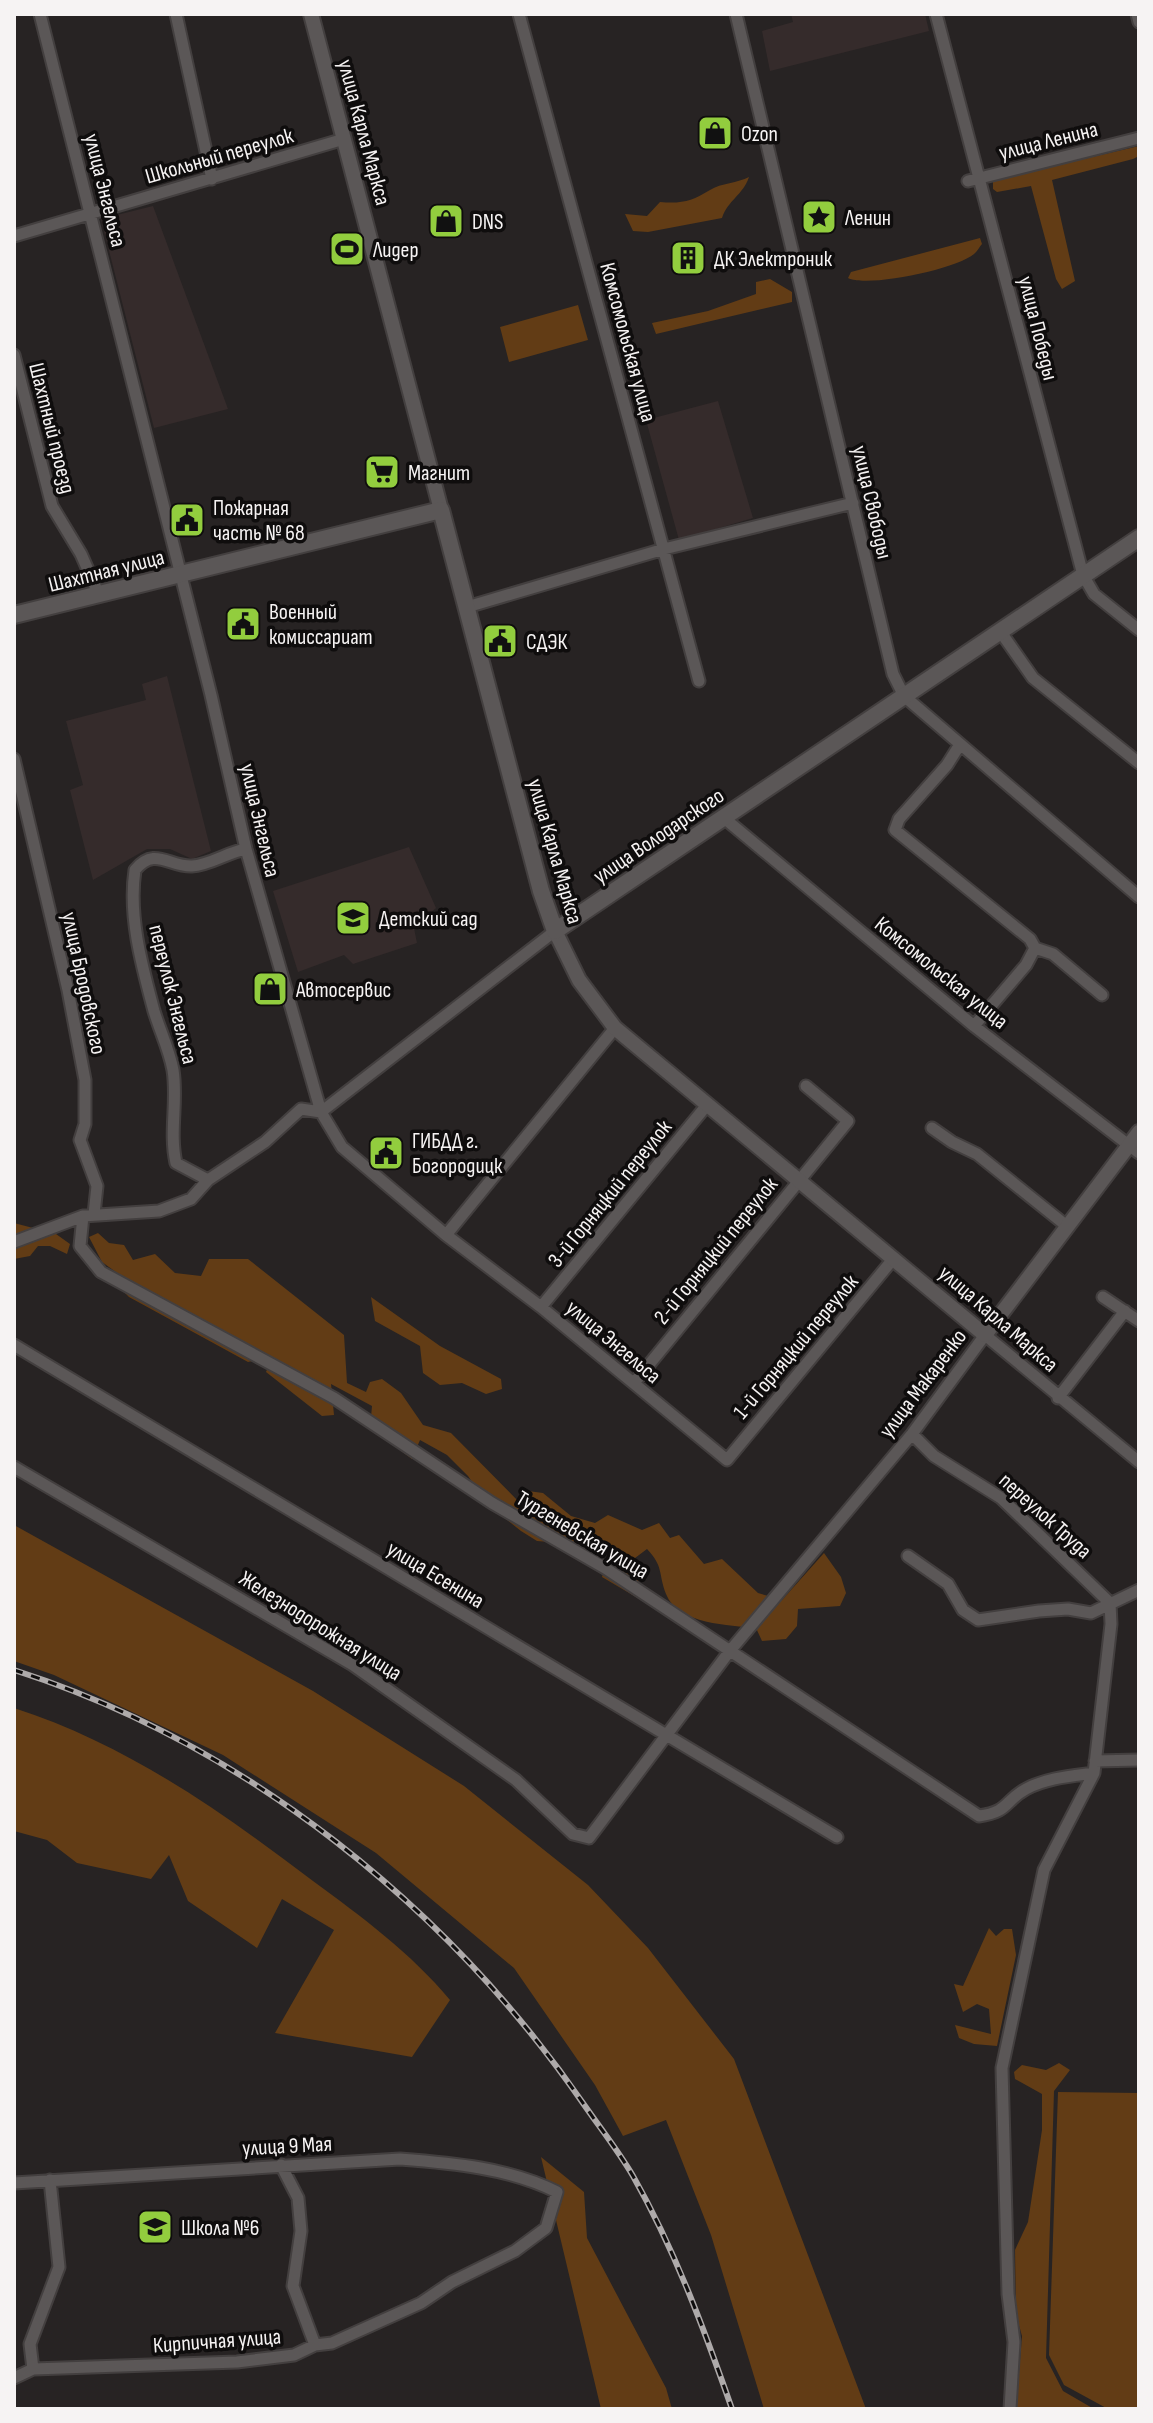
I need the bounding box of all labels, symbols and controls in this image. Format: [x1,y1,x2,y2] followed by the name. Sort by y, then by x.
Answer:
[331,57,396,208] street label: улица Карла Маркса
[696,114,734,152] shop icon: Ozon
[996,116,1101,167] street label: улица Ленина
[741,121,778,148] place label: Ozon
[142,122,297,190] street label: Школьный переулок
[77,131,132,250] street label: улица Энгельса
[800,198,838,236] place icon: Ленин
[427,202,465,240] shop icon: DNS
[844,205,891,232] place label: Ленин
[472,209,503,236] place label: DNS
[328,230,366,268] sports icon: Лидер
[372,237,419,264] place label: Лидер
[669,239,707,277] building icon: ДК Электроник
[714,246,833,273] place label: ДК Электроник
[593,260,662,425] street label: Комсомольская улица
[1012,273,1064,383] street label: улица Победы
[22,360,81,497] street label: Шахтный проезд
[845,443,898,562] street label: улица Свободы
[363,453,401,491] supermarket icon: Магнит
[408,460,470,487] place label: Магнит
[213,495,305,547] place label: Пожарная часть № 68
[168,501,206,539] public building icon: Пожарная часть № 68
[46,544,167,599] street label: Шахтная улица
[269,599,373,651] place label: Военный комиссариат
[224,605,262,643] public building icon: Военный комиссариат
[481,622,519,660] public building icon: СДЭК
[526,629,567,656] place label: СДЭК
[233,761,286,880] street label: улица Энгельса
[521,776,588,927] street label: улица Карла Маркса
[588,783,729,890] street label: улица Володарского
[334,899,372,937] school or university icon: Детский сад
[379,906,478,933] place label: Детский сад
[55,910,112,1057] street label: улица Бродовского
[869,911,1013,1035] street label: Комсомольская улица
[142,922,203,1067] street label: переулок Энгельса
[251,970,289,1008] shop icon: Автосервис
[295,977,391,1004] place label: Автосервис
[542,1114,678,1273] street label: 3-й Горняцкий переулок
[412,1128,503,1180] place label: ГИБДД г. Богородицк
[367,1134,405,1172] public building icon: ГИБДД г. Богородицк
[648,1171,784,1330] street label: 2-й Горняцкий переулок
[933,1260,1063,1378] street label: улица Карла Маркса
[728,1269,865,1425] street label: 1-й Горняцкий переулок
[560,1295,666,1390] street label: улица Энгельса
[874,1324,973,1444] street label: улица Макаренко
[993,1467,1097,1565] street label: переулок Труда
[511,1485,653,1585] street label: Тургеневская улица
[382,1536,489,1615] street label: улица Есенина
[234,1565,407,1687] street label: Железнодорожная улица
[242,2131,333,2162] street label: улица 9 Мая
[136,2208,174,2246] school or university icon: Школа №6
[181,2215,259,2242] place label: Школа №6
[152,2324,282,2359] street label: Кирпичная улица

